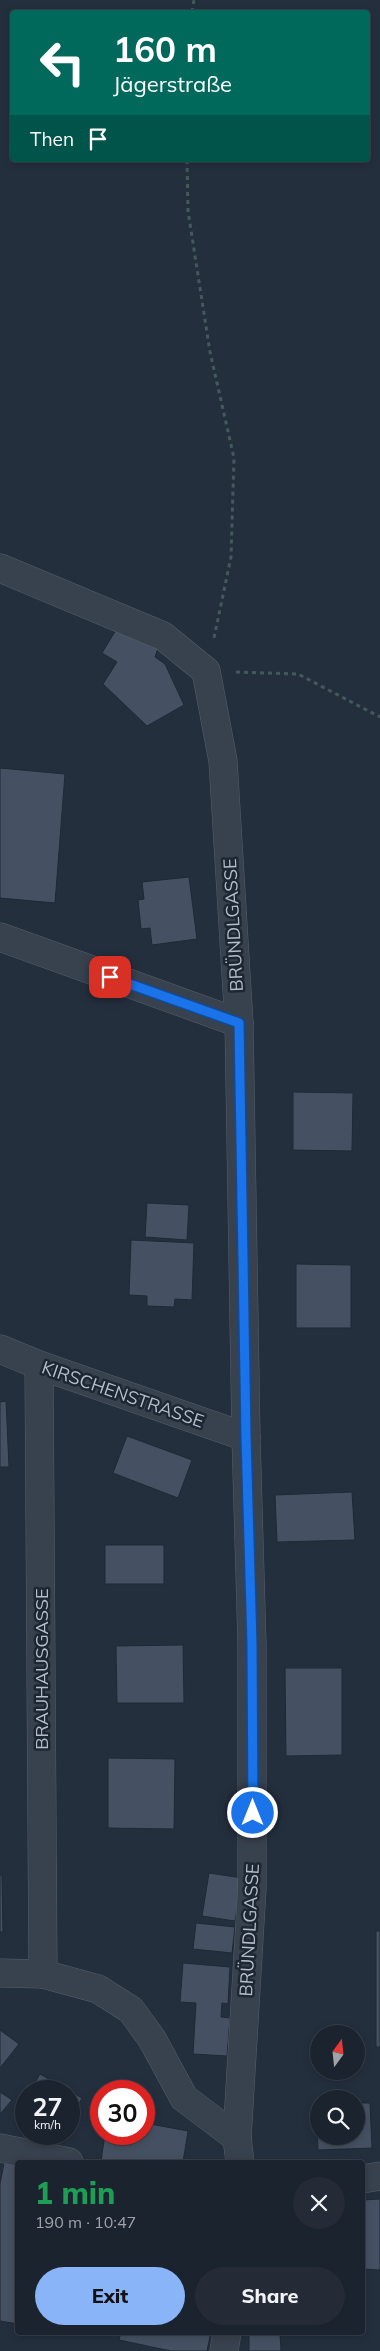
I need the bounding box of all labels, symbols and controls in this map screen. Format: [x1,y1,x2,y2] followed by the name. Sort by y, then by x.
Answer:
[113,27,217,71] text: 160 m
[30,30,95,95] icon: left
[113,70,232,98] text: Jägerstraße
[84,125,112,153] icon: arrive
[30,127,74,151] text: Then
[218,858,248,992] street label: BRÜNDLGASSE
[89,956,131,998] pin
[96,963,124,991] icon: arrive
[39,1355,207,1433] street label: KIRSCHENSTRASSE
[30,1588,53,1750] street label: BRAUHAUSGASSE
[226,1786,278,1838] position arrow
[234,1863,264,1997] street label: BRÜNDLGASSE
[310,2025,365,2080] north arrow
[310,2025,365,2145] map controls
[90,2080,155,2145] speed limit sign: 30
[310,2090,365,2145] button: search
[32,2091,63,2122] text: 27
[34,2117,61,2132] text: km/h
[35,2174,115,2212] text: 1 min
[293,2177,345,2229] button: close
[35,2212,136,2232] text: 190 m · 10:47
[35,2267,185,2325] button: Exit
[195,2267,345,2325] button: Share

